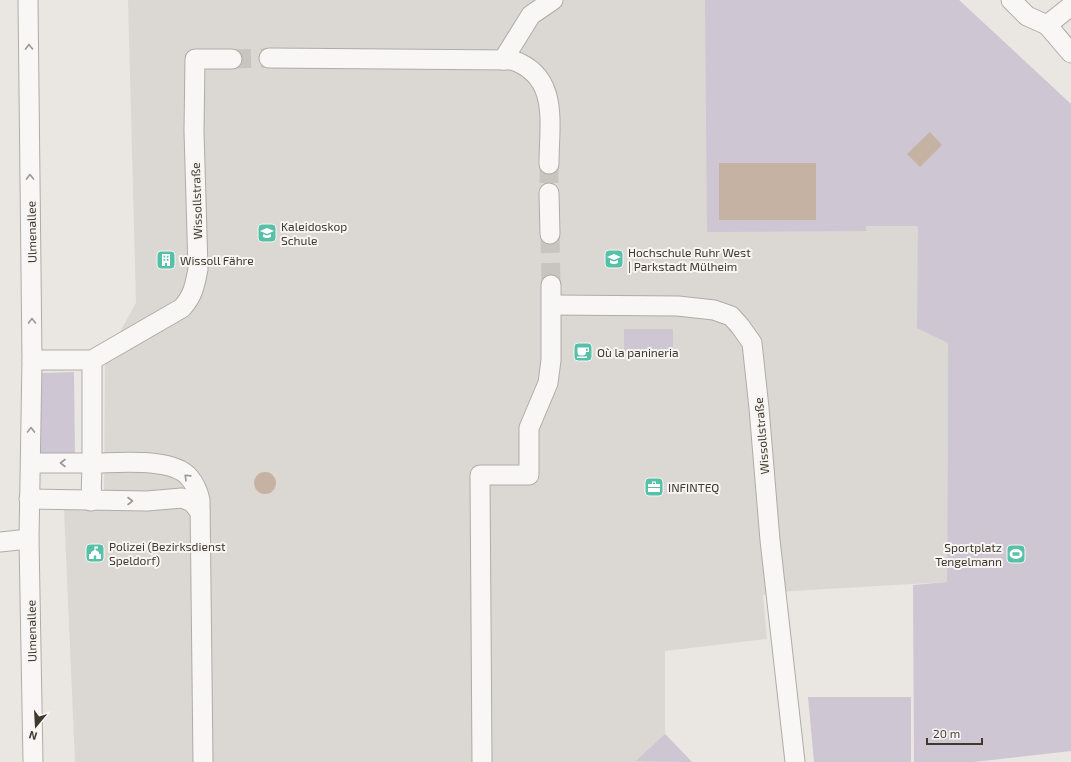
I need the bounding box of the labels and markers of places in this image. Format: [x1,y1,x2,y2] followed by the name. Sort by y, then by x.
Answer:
[281,219,347,247] place label: Kaleidoskop Schule
[256,222,278,244] school or university icon: Kaleidoskop Schule
[628,245,751,273] place label: Hochschule Ruhr West | Parkstadt Mülheim
[603,248,625,270] school or university icon: Hochschule Ruhr West | Parkstadt Mülheim
[155,249,177,271] building icon: Wissoll Fähre
[180,253,254,267] place label: Wissoll Fähre
[572,341,594,363] cafe icon: Où la panineria
[597,345,679,359] place label: Où la panineria
[643,476,665,498] office icon: INFINTEQ
[668,480,719,495] place label: INFINTEQ
[109,539,226,567] place label: Polizei (Bezirksdienst Speldorf)
[935,540,1002,568] place label: Sportplatz Tengelmann
[84,542,106,564] public building icon: Polizei (Bezirksdienst Speldorf)
[1005,543,1027,565] sports icon: Sportplatz Tengelmann

